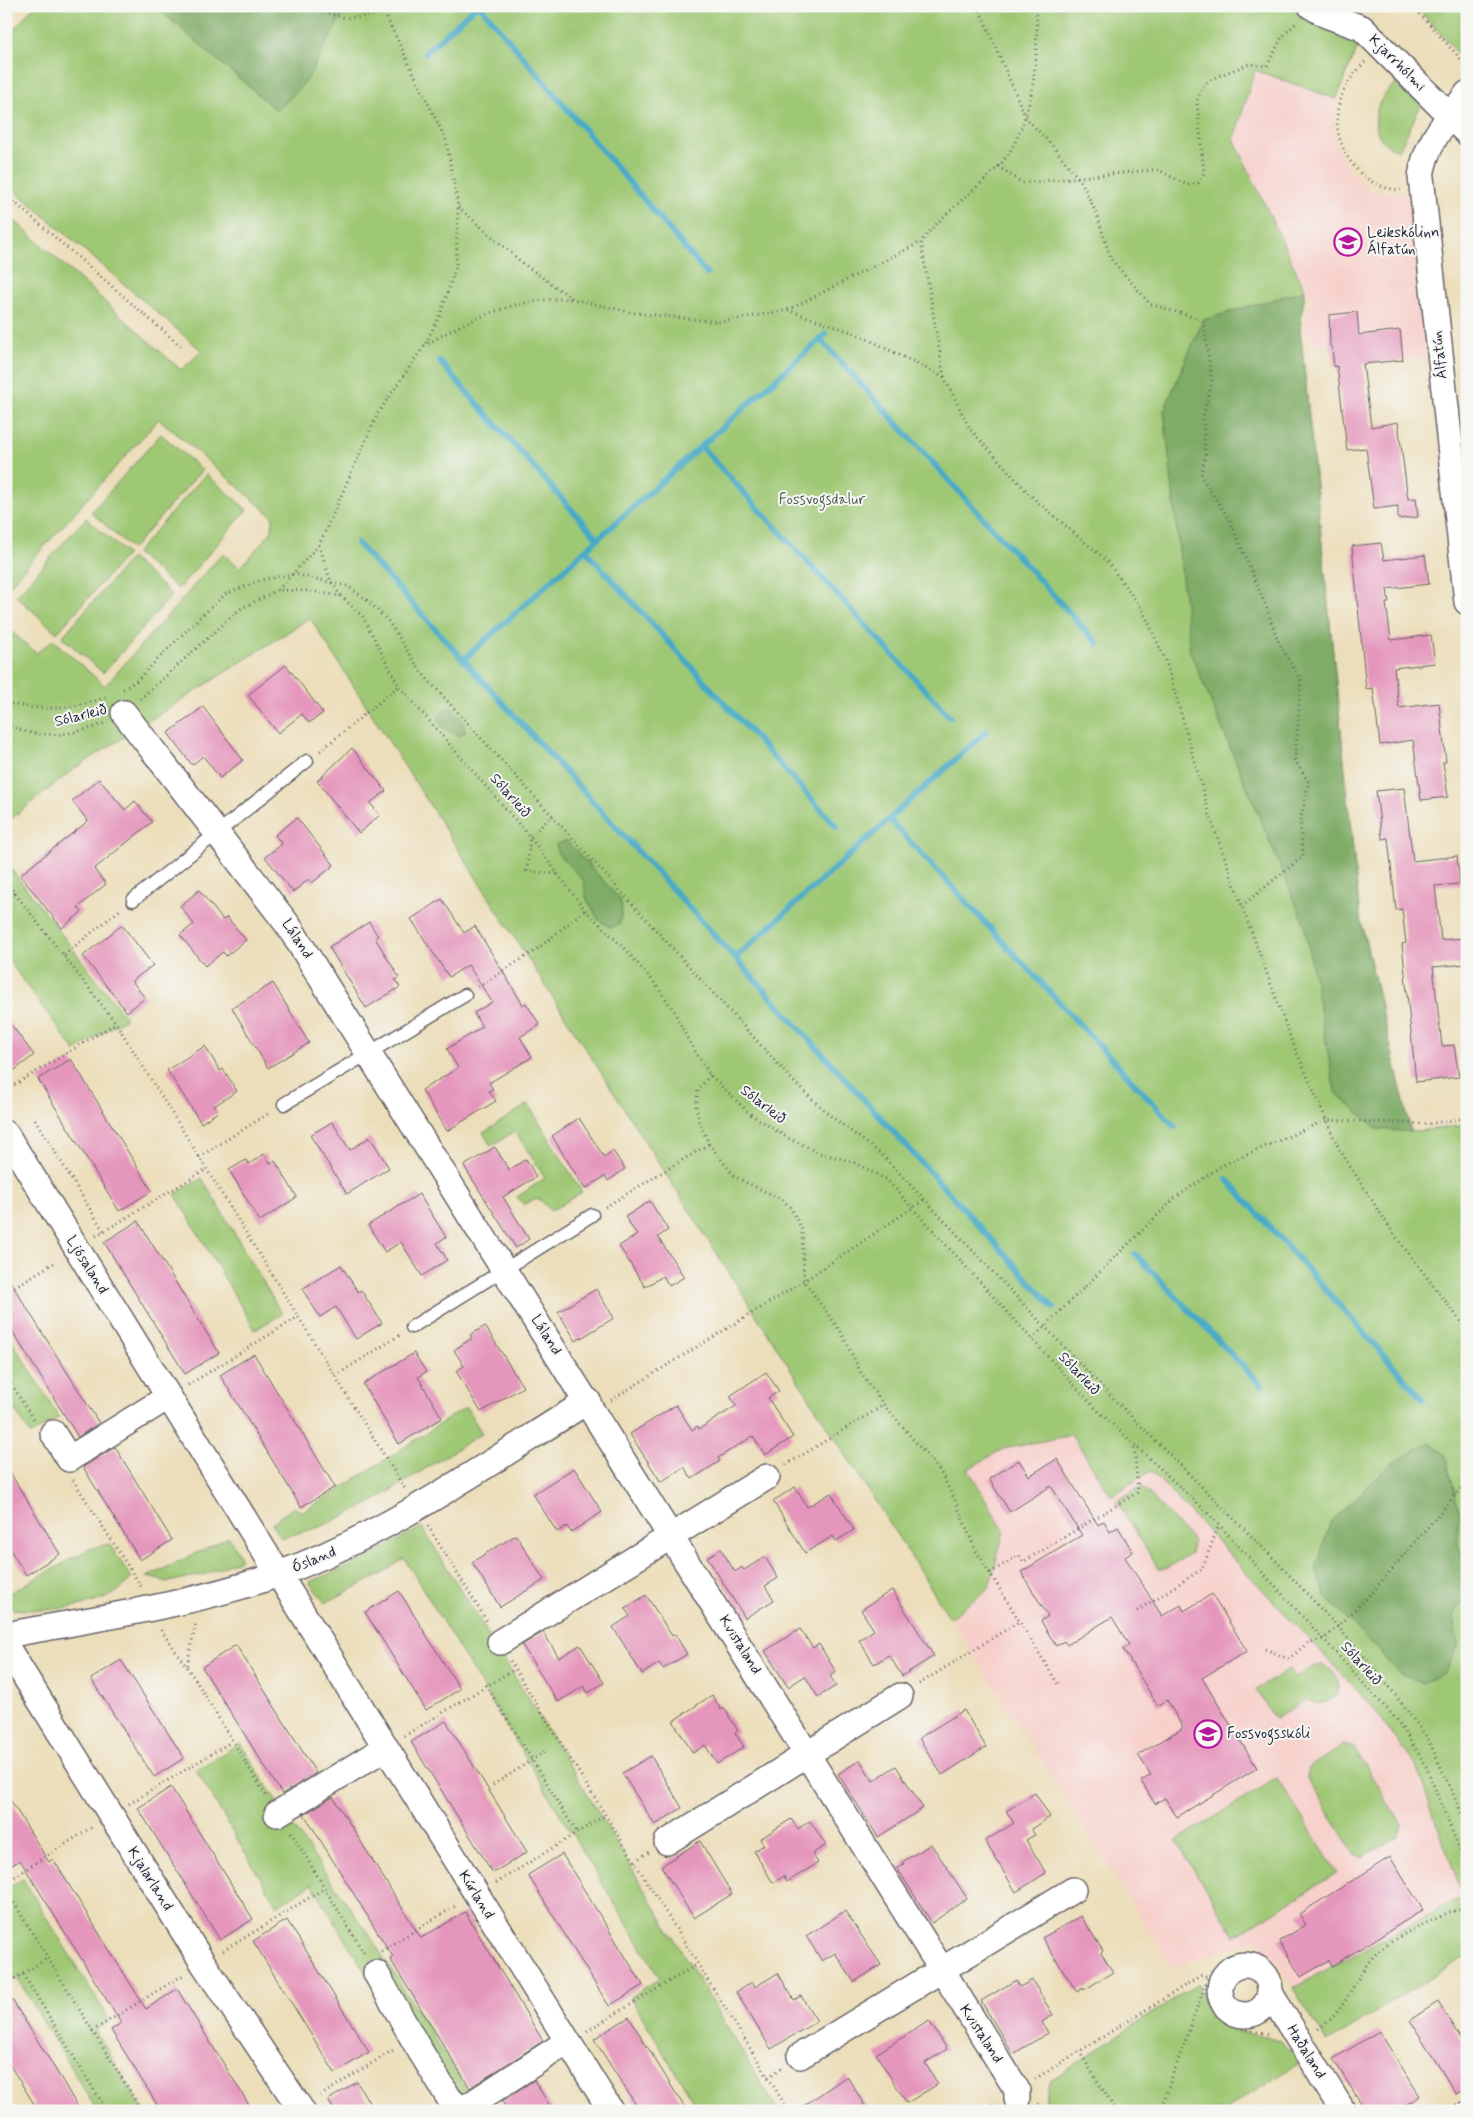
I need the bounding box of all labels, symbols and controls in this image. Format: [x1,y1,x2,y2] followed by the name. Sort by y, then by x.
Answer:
[1364,30,1430,96] street label: Kjarrhólmi
[1367,223,1440,260] place label: Leikskólinn Álfatún
[1333,227,1363,257] school or university icon: Leikskólinn Álfatún
[1427,330,1452,380] street label: Álfatún
[779,490,865,511] park label: Fossvogsdalur
[53,700,109,732] street label: Sólarleið
[485,769,535,823] street label: Sólarleið
[277,915,317,963] street label: Láland
[736,1081,790,1129] street label: Sólarleið
[61,1232,113,1298] street label: Ljósaland
[526,1311,566,1359] street label: Láland
[1053,1348,1105,1400] street label: Sólarleið
[289,1542,339,1578] street label: Ósland
[714,1612,766,1678] street label: Kvistaland
[1336,1637,1386,1691] street label: Sólarleið
[1193,1719,1223,1749] school or university icon: Fossvogsskóli
[1227,1724,1310,1745] place label: Fossvogsskóli
[122,1843,178,1915] street label: Kjalarland
[453,1867,499,1923] street label: Kúrland
[955,2001,1007,2067] street label: Kvistaland
[1282,2021,1330,2083] street label: Haðaland

